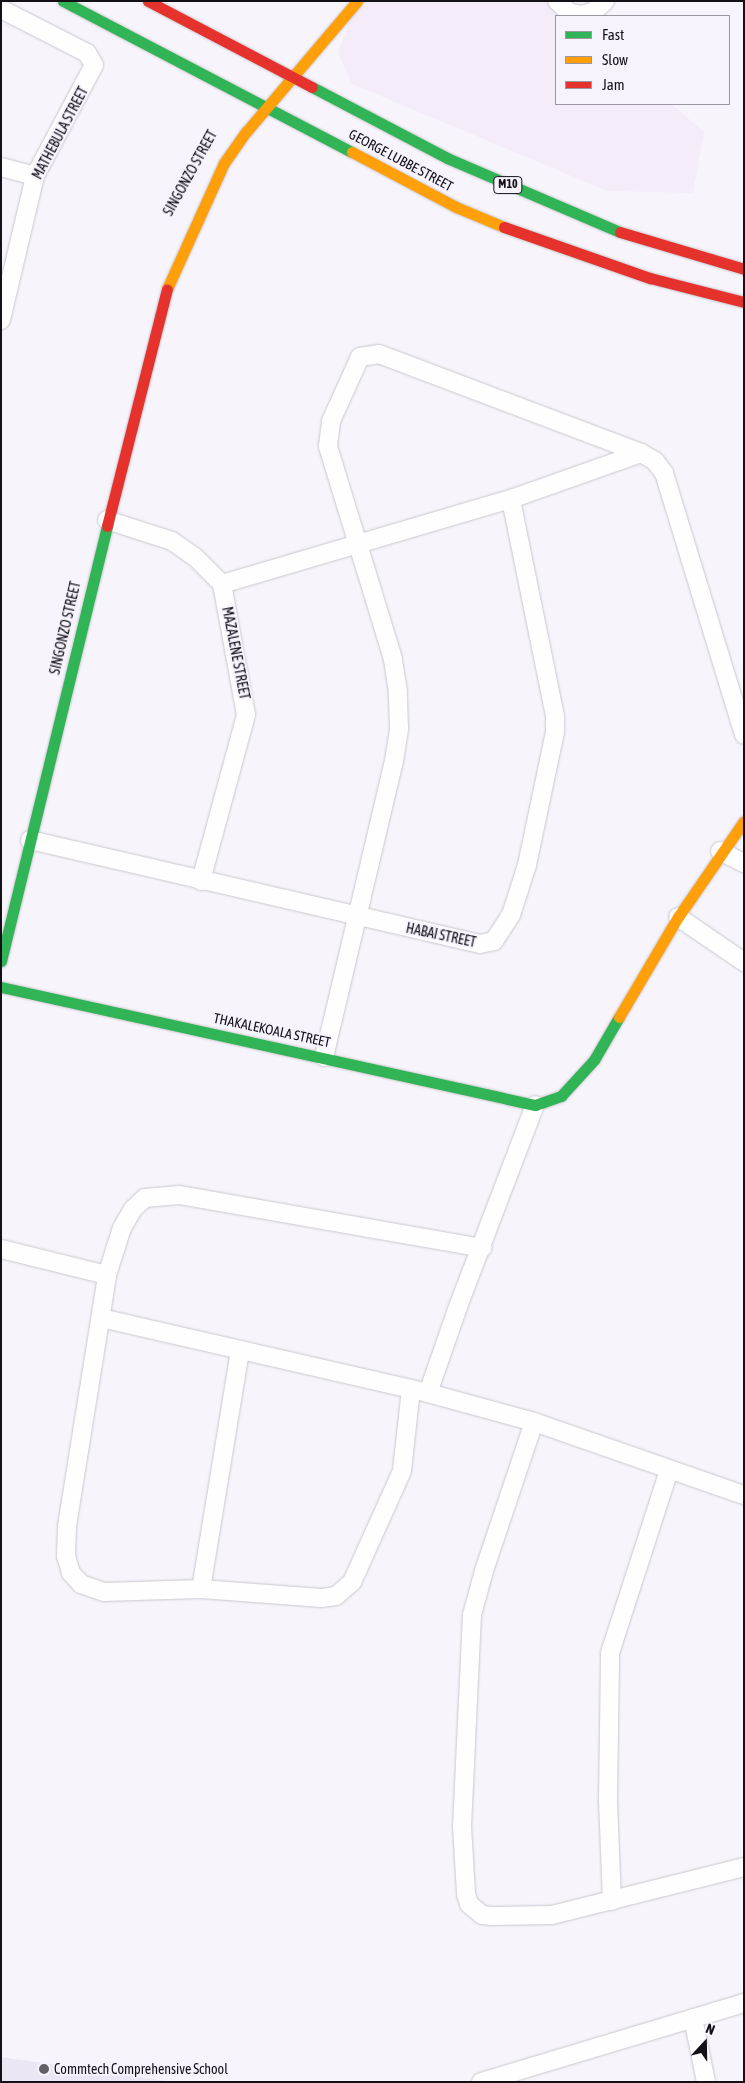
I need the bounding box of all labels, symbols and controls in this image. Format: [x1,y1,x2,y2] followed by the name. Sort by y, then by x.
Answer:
[555,15,730,105] legend
[602,26,624,43] text: Fast
[602,51,628,68] text: Slow
[602,76,625,93] text: Jam
[29,84,91,182] street label: MATHEBULA STREET
[346,125,456,195] street label: GEORGE LUBBE STREET
[160,127,220,219] street label: SINGONZO STREET
[493,176,523,194] road number: M10
[46,580,84,676] street label: SINGONZO STREET
[219,605,253,701] street label: MAZALENE STREET
[404,919,478,951] street label: HABAI STREET
[212,1009,332,1051] street label: THAKALEKOALA STREET
[680,2018,730,2068] north arrow
[704,2020,717,2038] text: N
[54,2061,228,2077] place label: Commtech Comprehensive School
[38,2063,50,2075] marker: Commtech Comprehensive School

